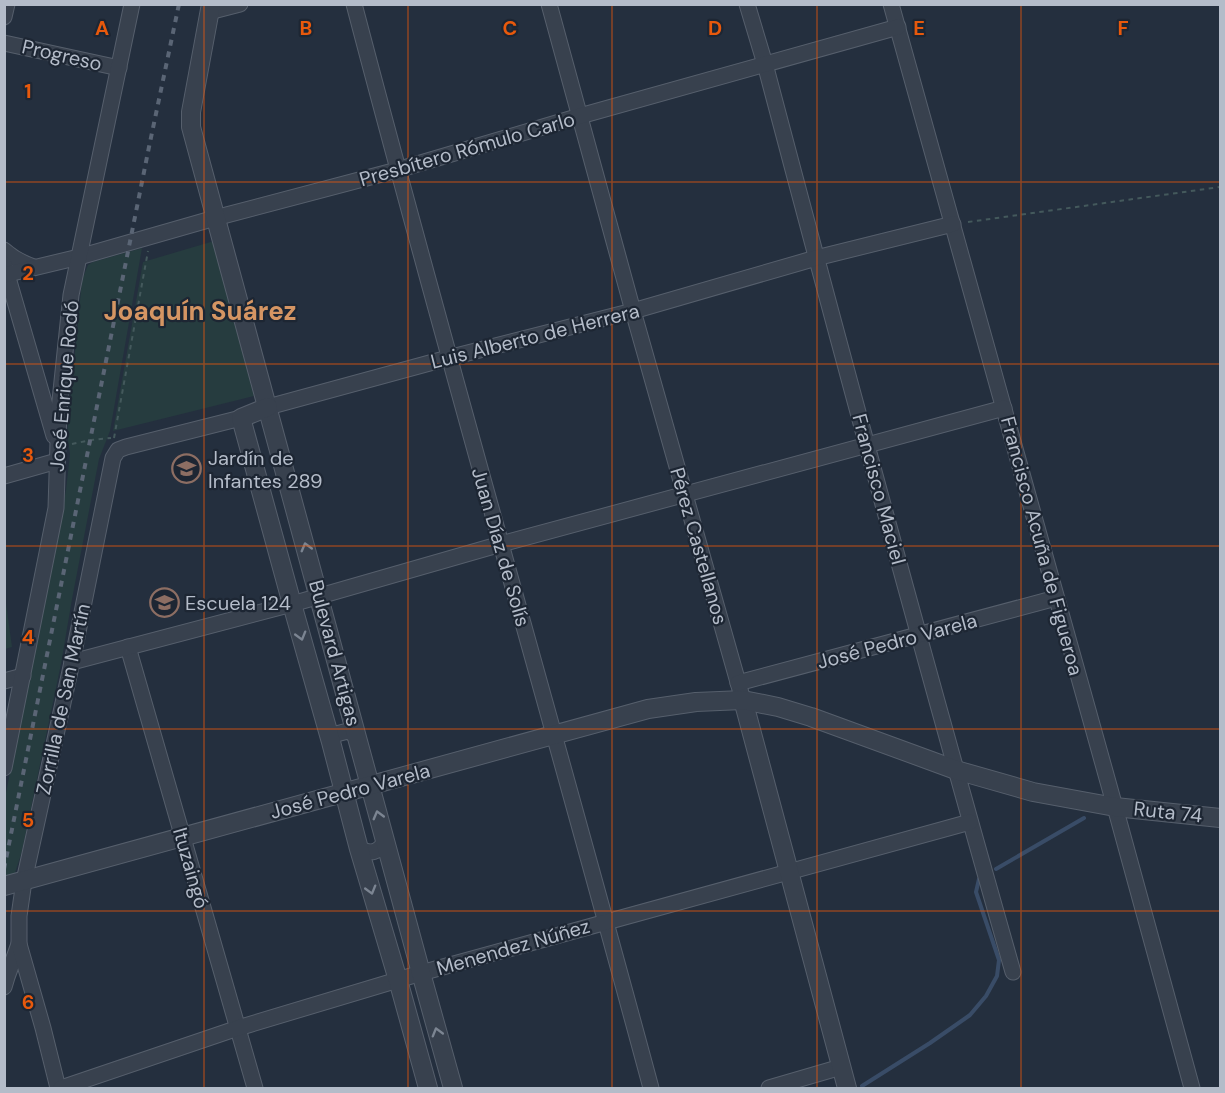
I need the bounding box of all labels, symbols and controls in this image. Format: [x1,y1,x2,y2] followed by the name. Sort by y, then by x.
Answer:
[95,15,109,41] text: A
[300,15,312,41] text: B
[503,15,517,41] text: C
[708,15,722,41] text: D
[913,15,925,41] text: E
[1117,15,1129,41] text: F
[19,33,105,77] street label: Progreso
[24,78,32,104] text: 1
[356,106,578,192] street label: Presbítero Rómulo Carlo
[22,260,34,286] text: 2
[103,294,297,328] district label: Joaquín Suárez
[428,297,642,375] street label: Luis Alberto de Herrera
[44,299,84,473] street label: José Enrique Rodó
[846,411,912,567] street label: Francisco Maciel
[995,414,1089,678] street label: Francisco Acuña de Figueroa
[22,442,34,468] text: 3
[208,445,323,494] place label: Jardín de Infantes 289
[171,453,203,485] school or university icon: Jardín de Infantes 289
[466,464,536,630] street label: Juan Díaz de Solís
[664,464,734,628] street label: Pérez Castellanos
[301,542,313,553] one-way arrow
[303,577,367,729] street label: Bulevard Artigas
[148,587,180,619] school or university icon: Escuela 124
[185,590,291,616] place label: Escuela 124
[30,601,96,797] street label: Zorrilla de San Martín
[814,607,980,675] street label: José Pedro Varela
[22,624,35,650] text: 4
[294,631,306,641] one-way arrow
[267,757,433,825] street label: José Pedro Varela
[1132,795,1204,829] street label: Ruta 74
[22,807,34,833] text: 5
[373,810,385,821] one-way arrow
[167,825,215,911] street label: Ituzaingó
[364,884,376,895] one-way arrow
[433,913,593,981] street label: Menendez Núñez
[22,989,34,1015] text: 6
[432,1027,445,1037] one-way arrow

